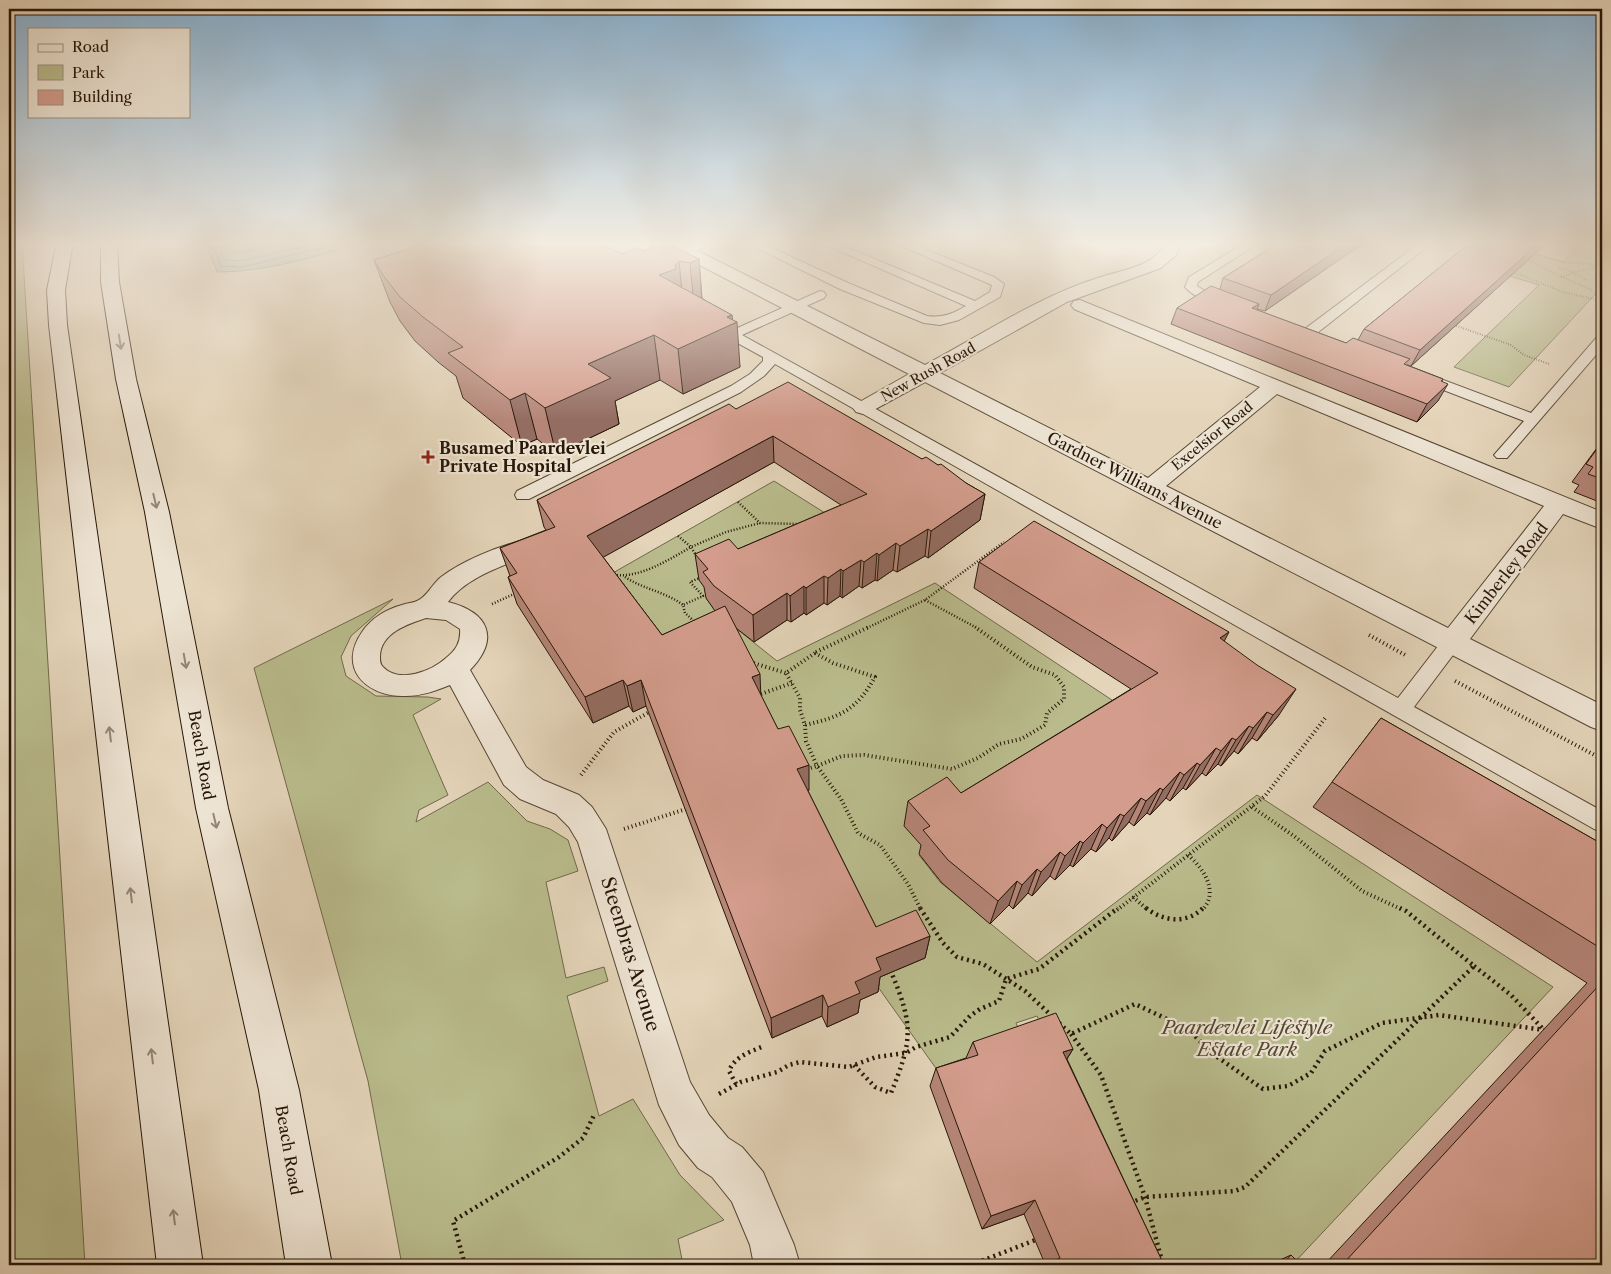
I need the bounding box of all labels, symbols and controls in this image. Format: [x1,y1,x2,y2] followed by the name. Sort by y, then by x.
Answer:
[28,28,190,118] legend
[72,37,109,56] text: Road
[72,63,106,82] text: Park
[72,87,132,106] text: Building
[116,334,126,350] one-way arrow
[877,338,979,406] street label: New Rush Road
[1168,397,1257,474] street label: Excelsior Road
[1044,427,1226,533] street label: Gardner Williams Avenue
[439,438,606,476] place label: Busamed Paardevlei Private Hospital
[421,450,435,464] marker: Busamed Paardevlei Private Hospital
[151,493,160,509] one-way arrow
[1460,518,1552,628] street label: Kimberley Road
[180,653,190,669] one-way arrow
[184,709,220,802] street label: Beach Road
[105,726,115,742] one-way arrow
[211,812,220,828] one-way arrow
[596,874,665,1034] street label: Steenbras Avenue
[126,887,136,903] one-way arrow
[1160,1016,1333,1061] park label: Paardevlei Lifestyle Estate Park
[147,1048,157,1064] one-way arrow
[271,1104,307,1197] street label: Beach Road
[168,1209,178,1225] one-way arrow

